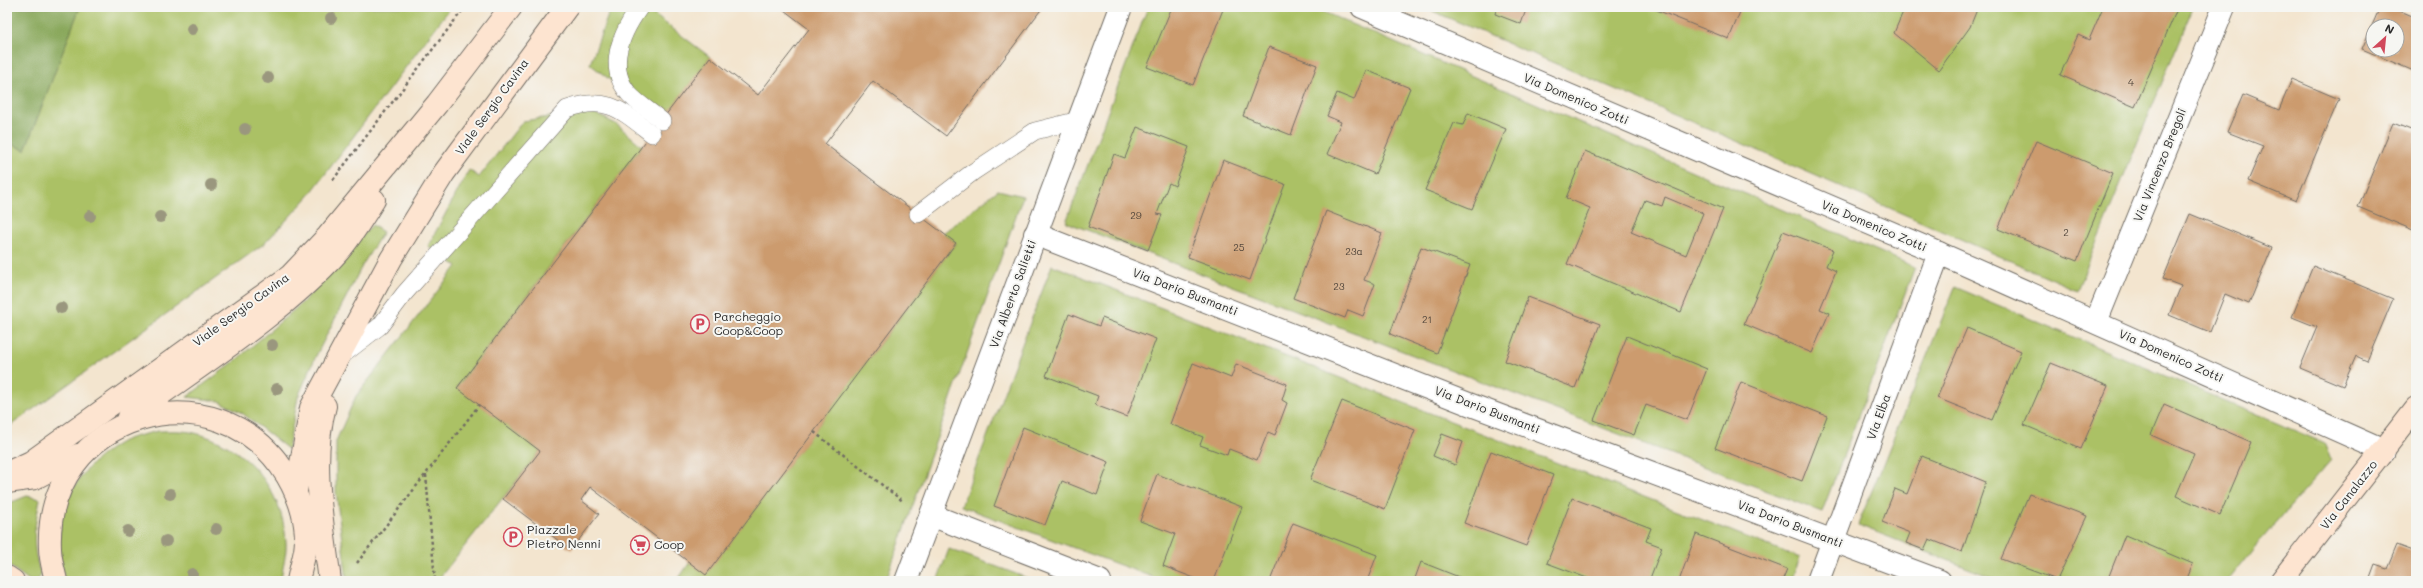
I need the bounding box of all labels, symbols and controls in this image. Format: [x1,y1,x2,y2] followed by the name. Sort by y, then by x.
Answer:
[2365,18,2405,58] north arrow
[2383,20,2397,37] text: N
[451,55,532,158] street label: Viale Sergio Cavina
[1521,69,1631,127] street label: Via Domenico Zotti
[2128,75,2134,89] house number: 4
[2129,105,2189,224] street label: Via Vincenzo Bregoli
[1819,196,1929,254] street label: Via Domenico Zotti
[1130,208,1142,222] house number: 29
[2063,225,2069,239] house number: 2
[985,237,1039,350] street label: Via Alberto Salietti
[1233,240,1245,254] house number: 25
[1345,244,1363,258] house number: 23a
[1130,264,1240,319] street label: Via Dario Busmanti
[189,269,292,350] street label: Viale Sergio Cavina
[1333,279,1345,293] house number: 23
[714,308,783,338] place label: Parcheggio Coop&Coop
[1422,312,1432,326] house number: 21
[689,313,711,335] parking icon: Parcheggio Coop&Coop
[2117,325,2226,385] street label: Via Domenico Zotti
[1432,382,1542,437] street label: Via Dario Busmanti
[1862,392,1894,442] street label: Via Elba
[2316,456,2380,532] street label: Via Canalazzo
[1735,496,1845,551] street label: Via Dario Busmanti
[527,521,601,551] place label: Piazzale Pietro Nenni
[502,526,524,548] parking icon: Piazzale Pietro Nenni
[629,534,651,556] supermarket icon: Coop
[654,536,684,552] place label: Coop

